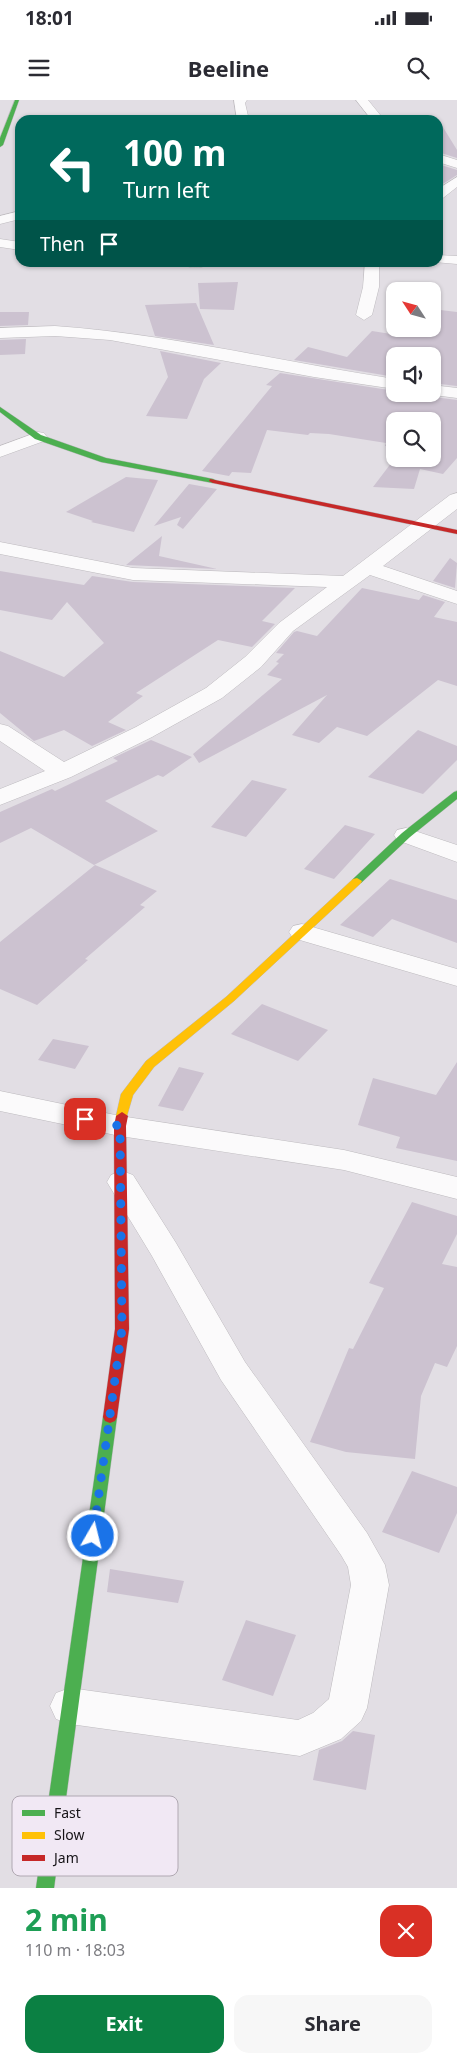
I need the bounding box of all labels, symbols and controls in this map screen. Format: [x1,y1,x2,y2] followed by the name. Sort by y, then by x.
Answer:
[25,5,74,31] text: 18:01
[188,53,269,83] text: Beeline
[25,54,53,82] icon: menu
[404,54,432,82] icon: search
[123,129,226,176] text: 100 m
[40,135,105,200] icon: left
[123,174,210,204] text: Turn left
[95,230,123,258] icon: arrive
[40,231,85,257] text: Then
[386,282,441,338] north arrow
[386,282,441,467] map controls
[386,347,441,402] button: sound
[386,412,441,467] button: search
[64,1098,106,1140] pin
[71,1105,99,1133] icon: arrive
[66,1509,118,1561] position arrow
[12,1796,178,1876] legend
[54,1803,81,1822] text: Fast
[54,1825,85,1844] text: Slow
[52,1848,79,1867] text: Jam
[25,1899,108,1940] text: 2 min
[380,1905,432,1957] button: close
[25,1939,125,1961] text: 110 m · 18:03
[25,1995,224,2053] button: Exit
[234,1995,432,2053] button: Share

